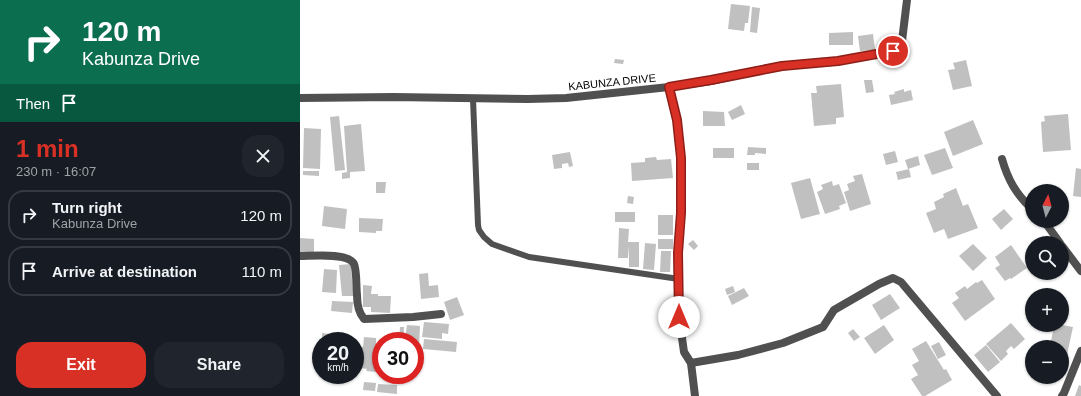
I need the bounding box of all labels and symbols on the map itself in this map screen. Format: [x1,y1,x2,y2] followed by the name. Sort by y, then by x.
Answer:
[876,34,910,68] pin
[568,71,656,93] street label: KABUNZA DRIVE
[1025,184,1069,228] north arrow
[658,296,700,338] position arrow
[372,332,424,384] speed limit sign: 30

